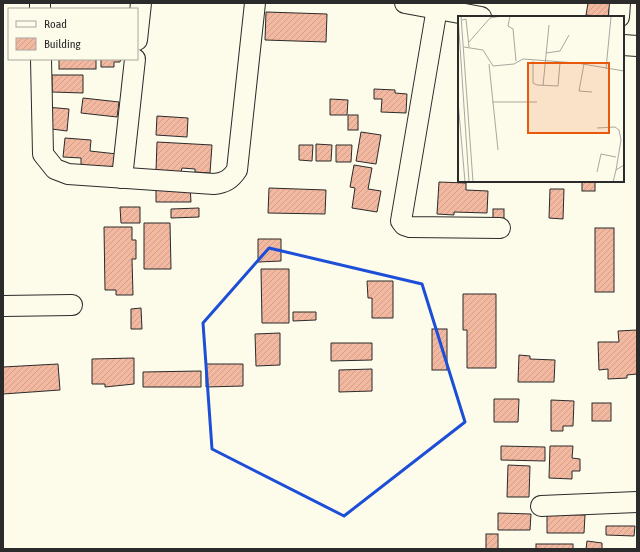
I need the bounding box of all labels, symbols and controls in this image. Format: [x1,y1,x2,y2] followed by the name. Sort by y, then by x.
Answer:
[8,8,138,60] legend
[458,16,624,182] inset map
[44,17,67,31] text: Road
[44,37,82,51] text: Building

